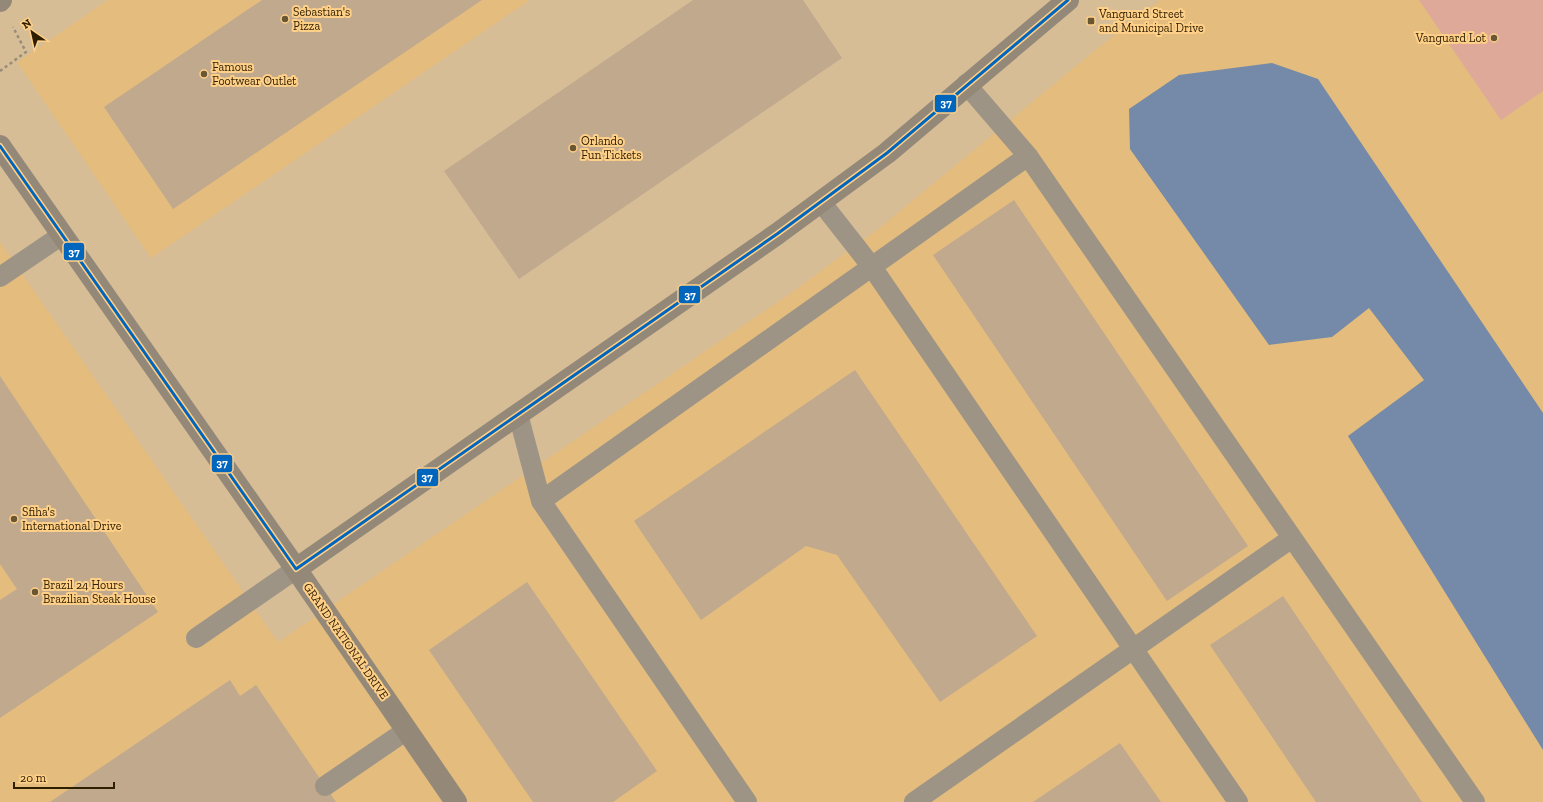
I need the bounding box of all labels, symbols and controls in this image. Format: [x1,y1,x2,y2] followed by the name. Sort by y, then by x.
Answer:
[293,5,350,33] place label: Sebastian's Pizza
[1098,7,1204,35] place label: Vanguard Street and Municipal Drive
[12,12,52,52] north arrow
[280,14,290,24] marker: Sebastian's Pizza
[20,16,34,32] text: N
[1086,16,1096,26] marker: Vanguard Street and Municipal Drive
[1415,31,1487,45] place label: Vanguard Lot
[1489,33,1499,43] marker: Vanguard Lot
[212,60,297,88] place label: Famous Footwear Outlet
[199,69,209,79] marker: Famous Footwear Outlet
[934,94,957,113] line badge: 37
[940,97,952,110] text: 37
[581,134,642,162] place label: Orlando Fun Tickets
[568,143,578,153] marker: Orlando Fun Tickets
[63,242,85,261] line badge: 37
[68,246,80,259] text: 37
[678,285,701,304] line badge: 37
[684,289,696,302] text: 37
[211,454,233,473] line badge: 37
[216,457,228,470] text: 37
[416,468,439,487] line badge: 37
[421,471,433,484] text: 37
[22,505,122,533] place label: Sfiha's International Drive
[9,514,19,524] marker: Sfiha's International Drive
[43,578,156,606] place label: Brazil 24 Hours Brazilian Steak House
[300,580,392,702] street label: GRAND NATIONAL DRIVE
[30,587,40,597] marker: Brazil 24 Hours Brazilian Steak House
[14,764,114,790] scale bar
[20,771,47,785] text: 20 m

